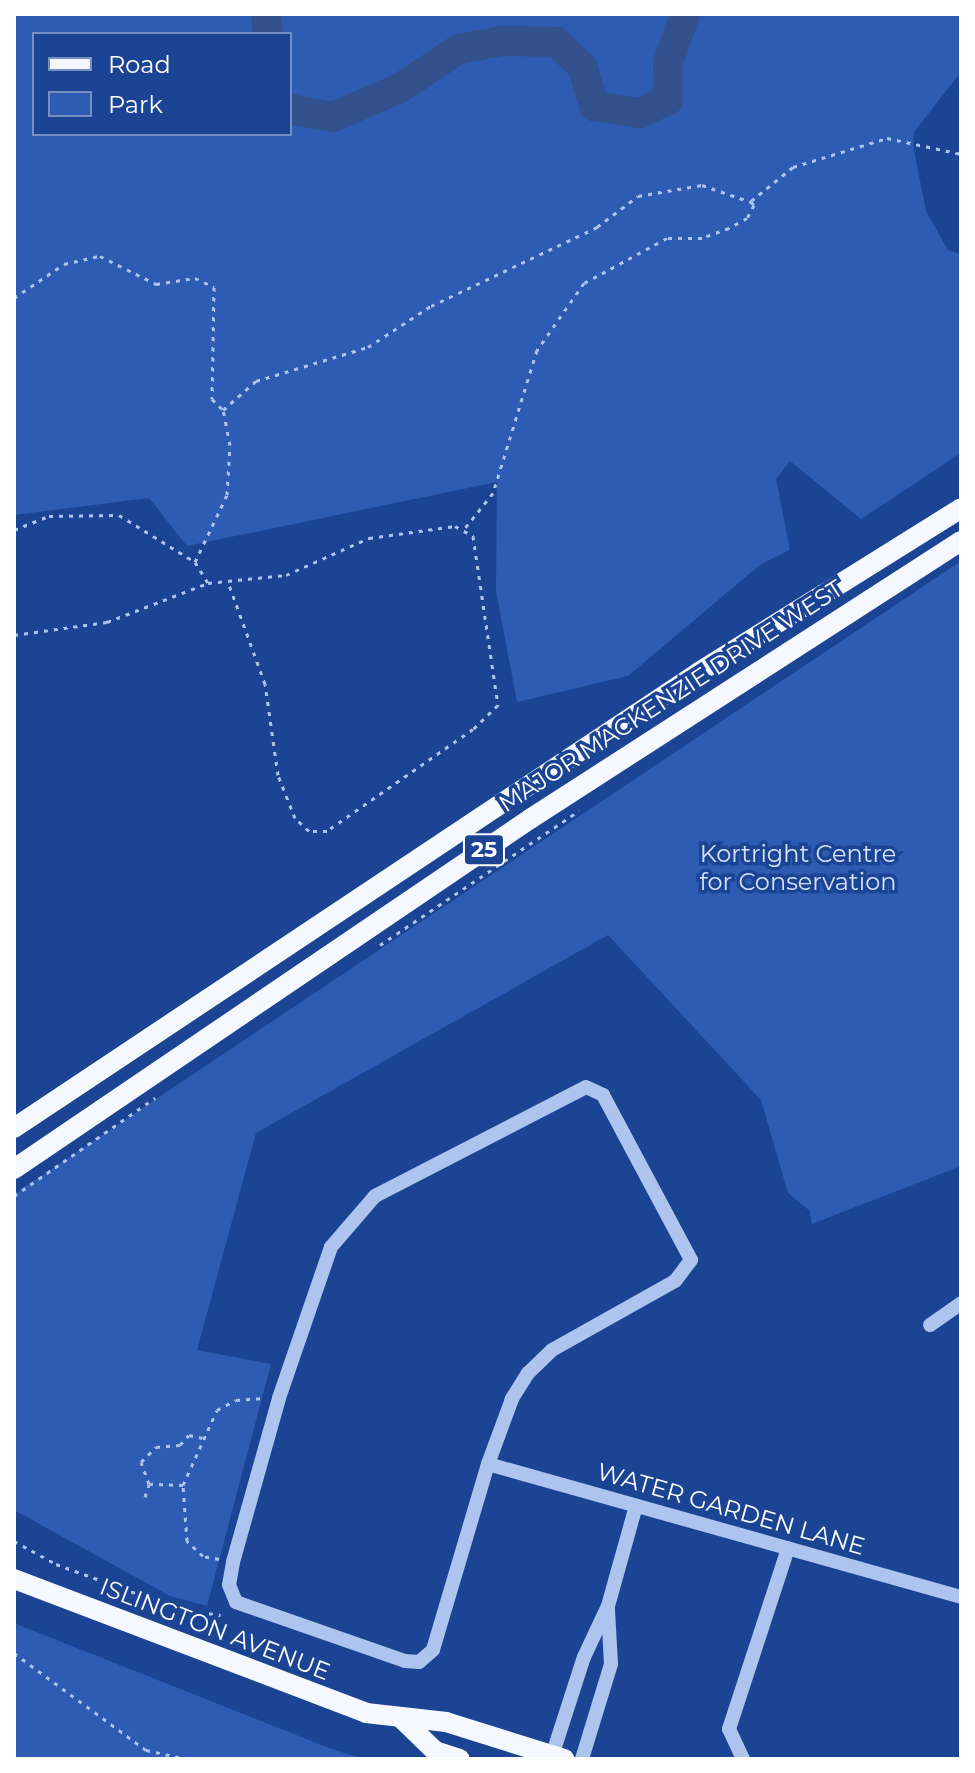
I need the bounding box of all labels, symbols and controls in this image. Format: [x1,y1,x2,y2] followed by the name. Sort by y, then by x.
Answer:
[32,32,292,136] legend
[108,50,171,79] text: Road
[108,90,163,119] text: Park
[494,574,848,818] street label: MAJOR MACKENZIE DRIVE WEST
[462,832,506,868] road number: 25
[700,840,896,896] park label: Kortright Centre for Conservation
[594,1457,868,1561] street label: WATER GARDEN LANE
[96,1572,334,1686] street label: ISLINGTON AVENUE

